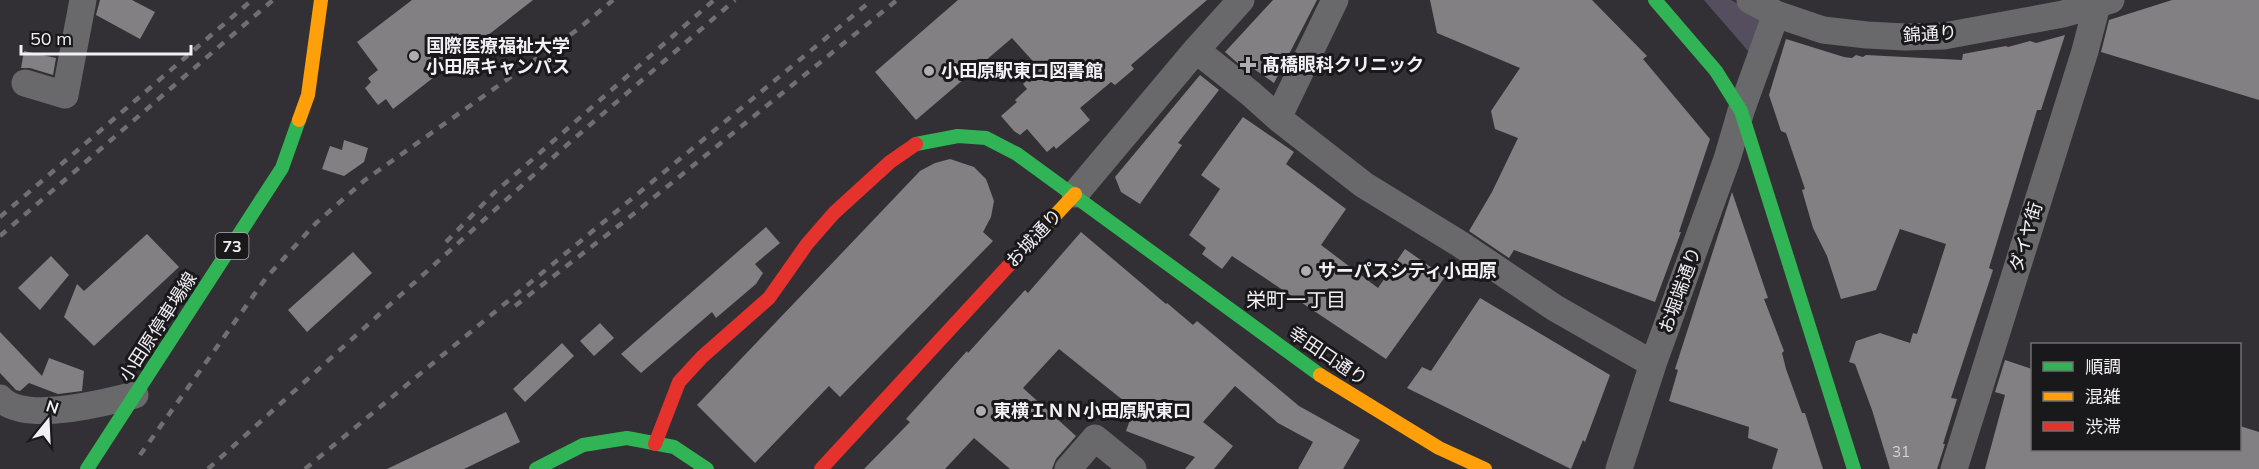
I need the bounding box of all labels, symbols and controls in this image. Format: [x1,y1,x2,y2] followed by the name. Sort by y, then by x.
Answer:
[21,18,190,56] scale bar
[1902,21,1958,46] street label: 錦通り
[30,27,72,50] text: 50 m
[426,34,570,78] place label: 国際医療福祉大学 小田原キャンパス
[407,49,421,63] marker: 国際医療福祉大学 小田原キャンパス
[1262,53,1424,76] place label: 髙橋眼科クリニック
[1239,56,1257,74] marker: 髙橋眼科クリニック
[941,59,1103,82] place label: 小田原駅東口図書館
[922,64,936,78] marker: 小田原駅東口図書館
[2004,199,2047,274] street label: ダイヤ街
[1001,203,1067,272] street label: お城通り
[216,233,248,259] road number: 73
[1653,244,1706,336] street label: お堀端通り
[1318,259,1497,282] place label: サーパスシティ小田原
[1299,264,1313,278] marker: サーパスシティ小田原
[114,268,202,386] street label: 小田原停車場線
[1246,287,1346,312] district label: 栄町一丁目
[1285,321,1372,390] street label: 幸田口通り
[2031,343,2241,451] legend
[2085,355,2121,378] text: 順調
[2085,385,2121,408] text: 混雑
[18,391,78,451] north arrow
[44,395,61,418] text: N
[993,399,1191,422] place label: 東横ＩＮＮ小田原駅東口
[974,404,988,418] marker: 東横ＩＮＮ小田原駅東口
[2085,415,2121,438] text: 渋滞
[1892,442,1910,461] house number: 31

